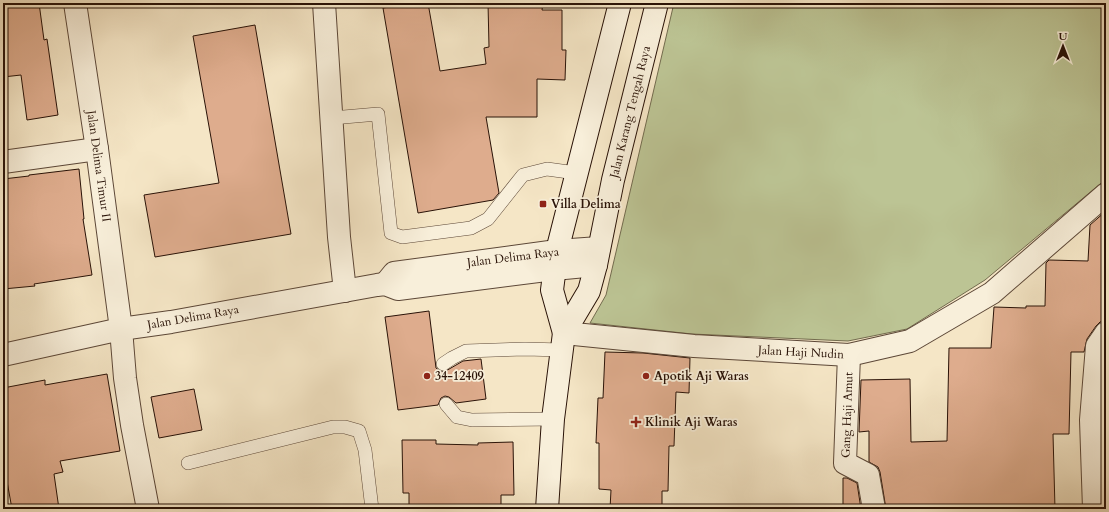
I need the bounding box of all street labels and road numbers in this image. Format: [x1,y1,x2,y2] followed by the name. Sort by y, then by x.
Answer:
[605,43,654,182] street label: Jalan Karang Tengah Raya
[83,107,115,223] street label: Jalan Delima Timur II
[464,243,561,271] street label: Jalan Delima Raya
[144,301,241,333] street label: Jalan Delima Raya
[756,342,845,362] street label: Jalan Haji Nudin
[838,372,856,458] street label: Gang Haji Amut

